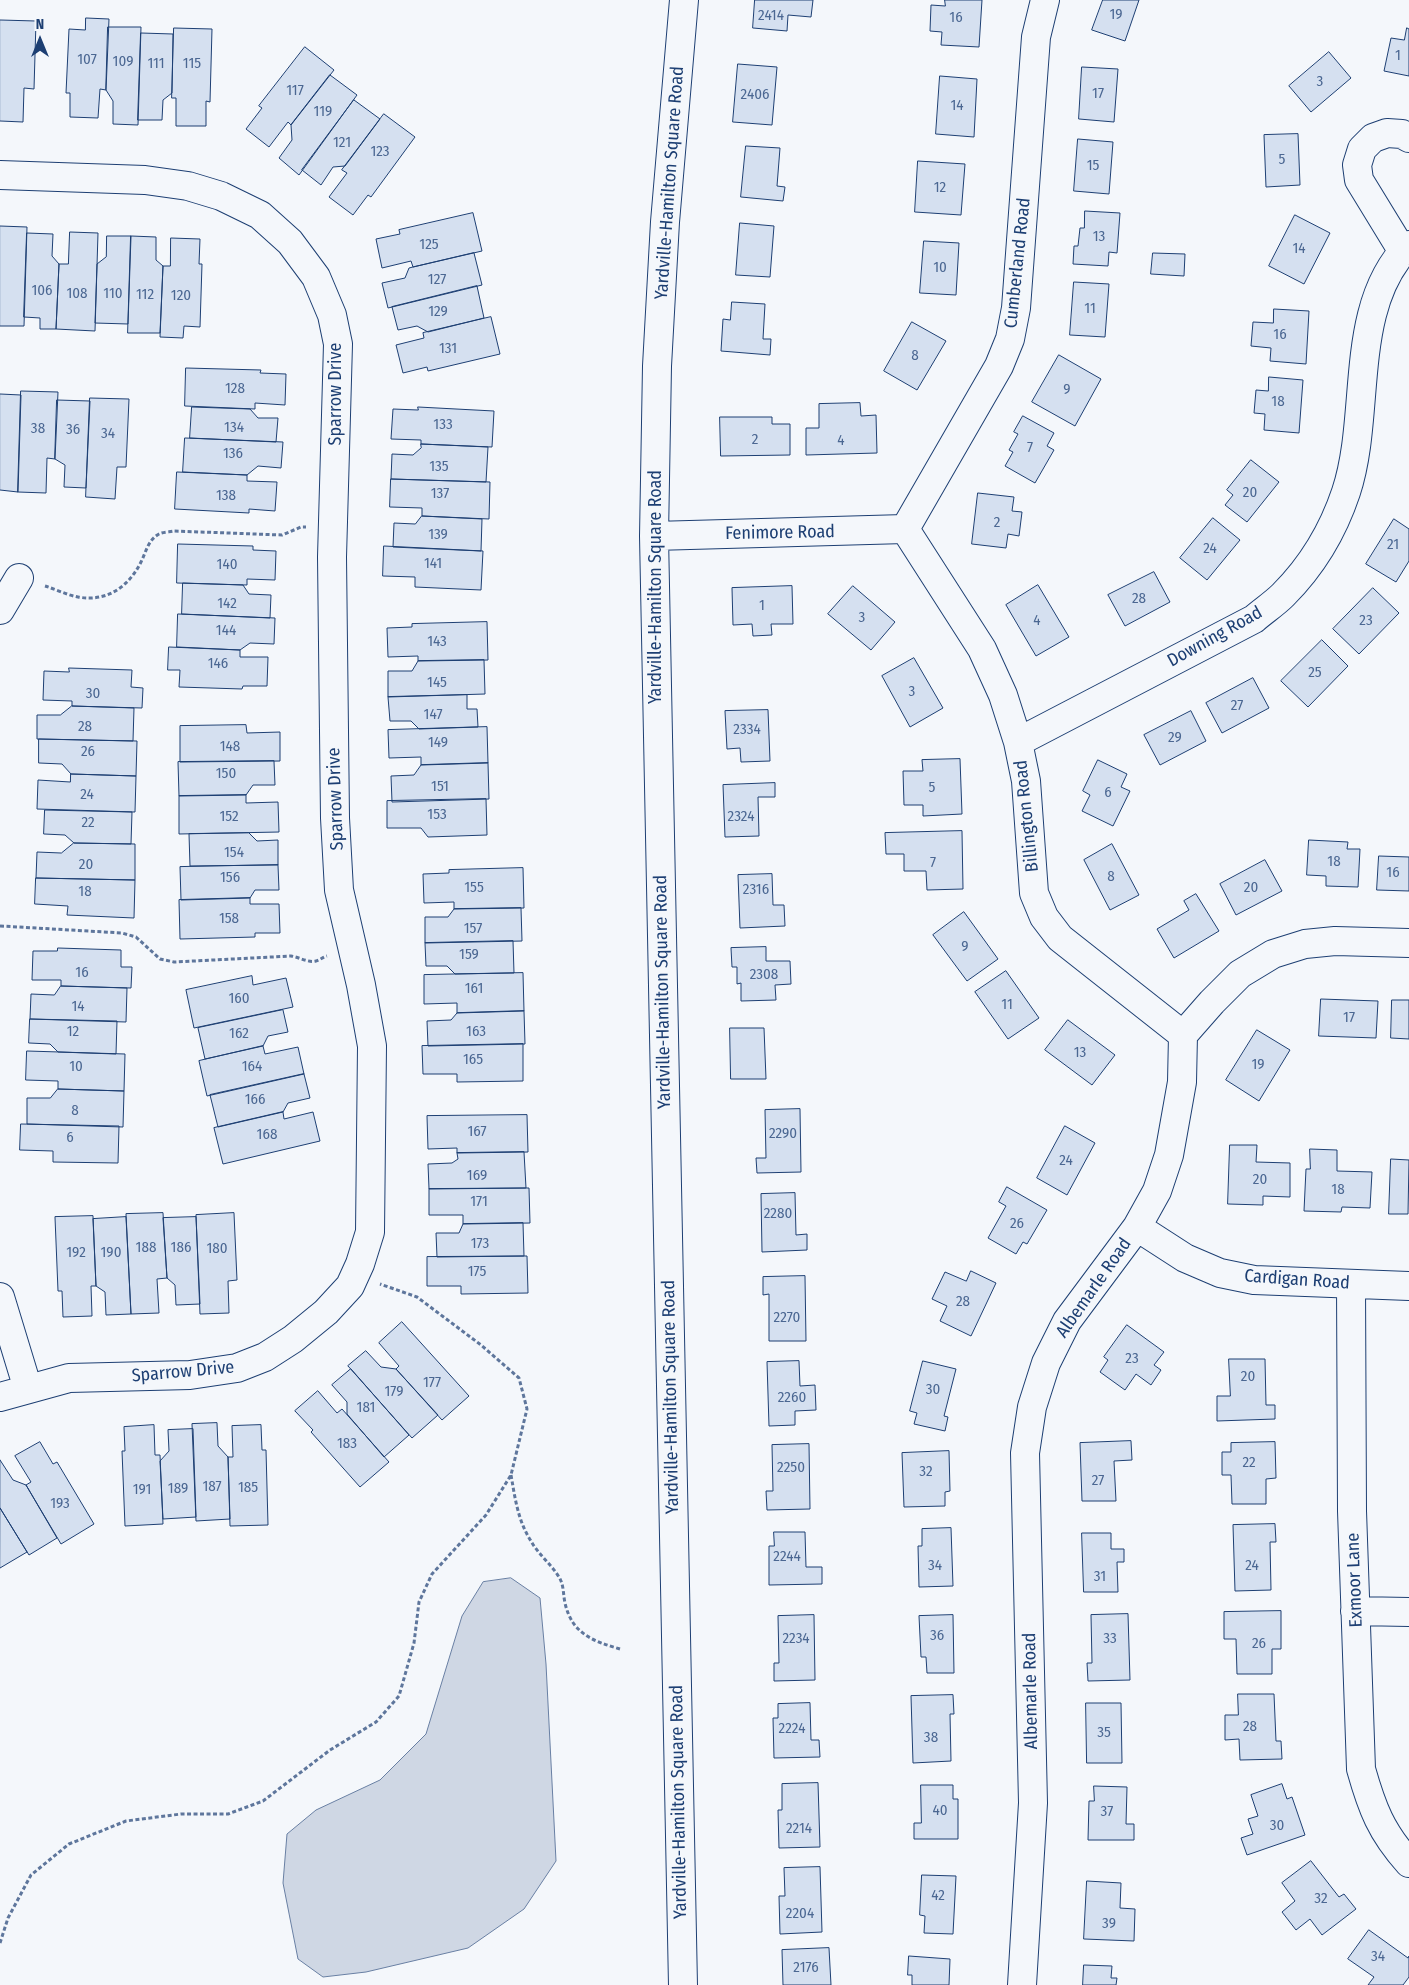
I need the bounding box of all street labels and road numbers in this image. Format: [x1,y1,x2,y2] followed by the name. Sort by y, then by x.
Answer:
[651,66,689,300] street label: Yardville-Hamilton Square Road
[1000,197,1036,329] street label: Cumberland Road
[325,343,347,445] street label: Sparrow Drive
[645,470,667,704] street label: Yardville-Hamilton Square Road
[725,521,835,545] street label: Fenimore Road
[1164,602,1266,672] street label: Downing Road
[323,747,349,851] street label: Sparrow Drive
[1010,759,1044,873] street label: Billington Road
[650,875,676,1109] street label: Yardville-Hamilton Square Road
[1052,1234,1136,1342] street label: Albemarle Road
[1244,1266,1350,1294] street label: Cardigan Road
[658,1280,684,1514] street label: Yardville-Hamilton Square Road
[131,1357,235,1387] street label: Sparrow Drive
[1343,1532,1367,1628] street label: Exmoor Lane
[1019,1632,1043,1750] street label: Albemarle Road
[666,1685,692,1919] street label: Yardville-Hamilton Square Road

